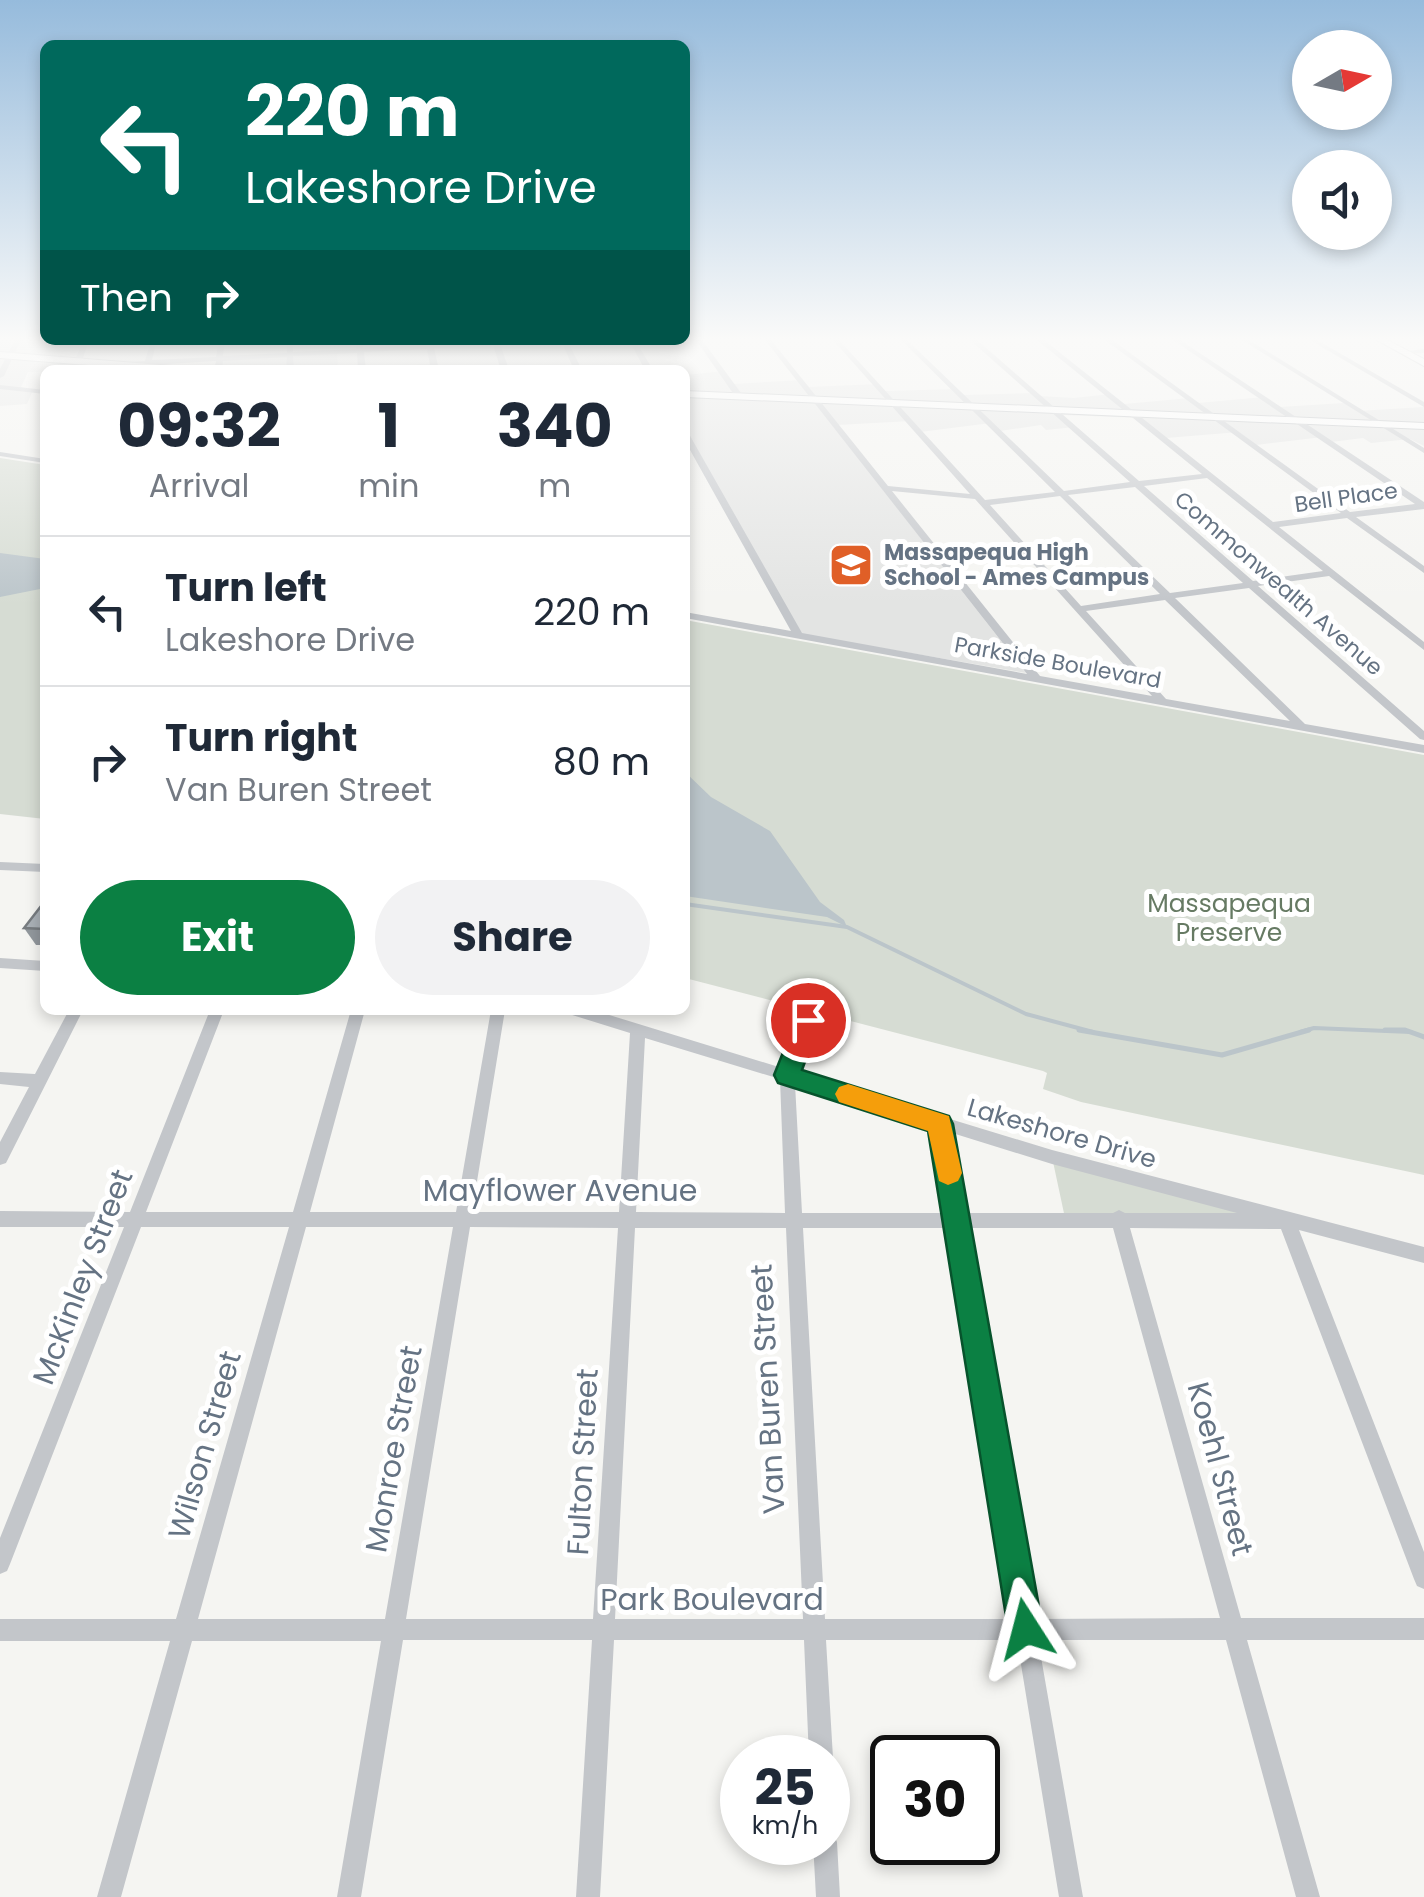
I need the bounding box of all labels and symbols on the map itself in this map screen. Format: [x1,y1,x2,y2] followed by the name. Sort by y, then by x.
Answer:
[1292,30,1392,130] north arrow
[1292,475,1400,520] street label: Bell Place
[1168,484,1390,683] street label: Commonwealth Avenue
[884,537,1149,593] place label: Massapequa High School - Ames Campus
[828,542,874,588] school or university icon: Massapequa High School - Ames Campus
[952,629,1164,696] street label: Parkside Boulevard
[1147,886,1311,950] park label: Massapequa Preserve
[766,978,851,1063] pin
[963,1090,1161,1177] street label: Lakeshore Drive
[22,1163,143,1391] street label: McKinley Street
[423,1169,697,1212] street label: Mayflower Avenue
[739,1263,796,1515] street label: Van Buren Street
[354,1342,433,1556] street label: Monroe Street
[157,1346,252,1544] street label: Wilson Street
[556,1368,609,1556] street label: Fulton Street
[1177,1377,1264,1561] street label: Koehl Street
[974,1577,1078,1681] position arrow
[600,1578,824,1621] street label: Park Boulevard
[870,1735,1000,1865] speed limit sign: 30

